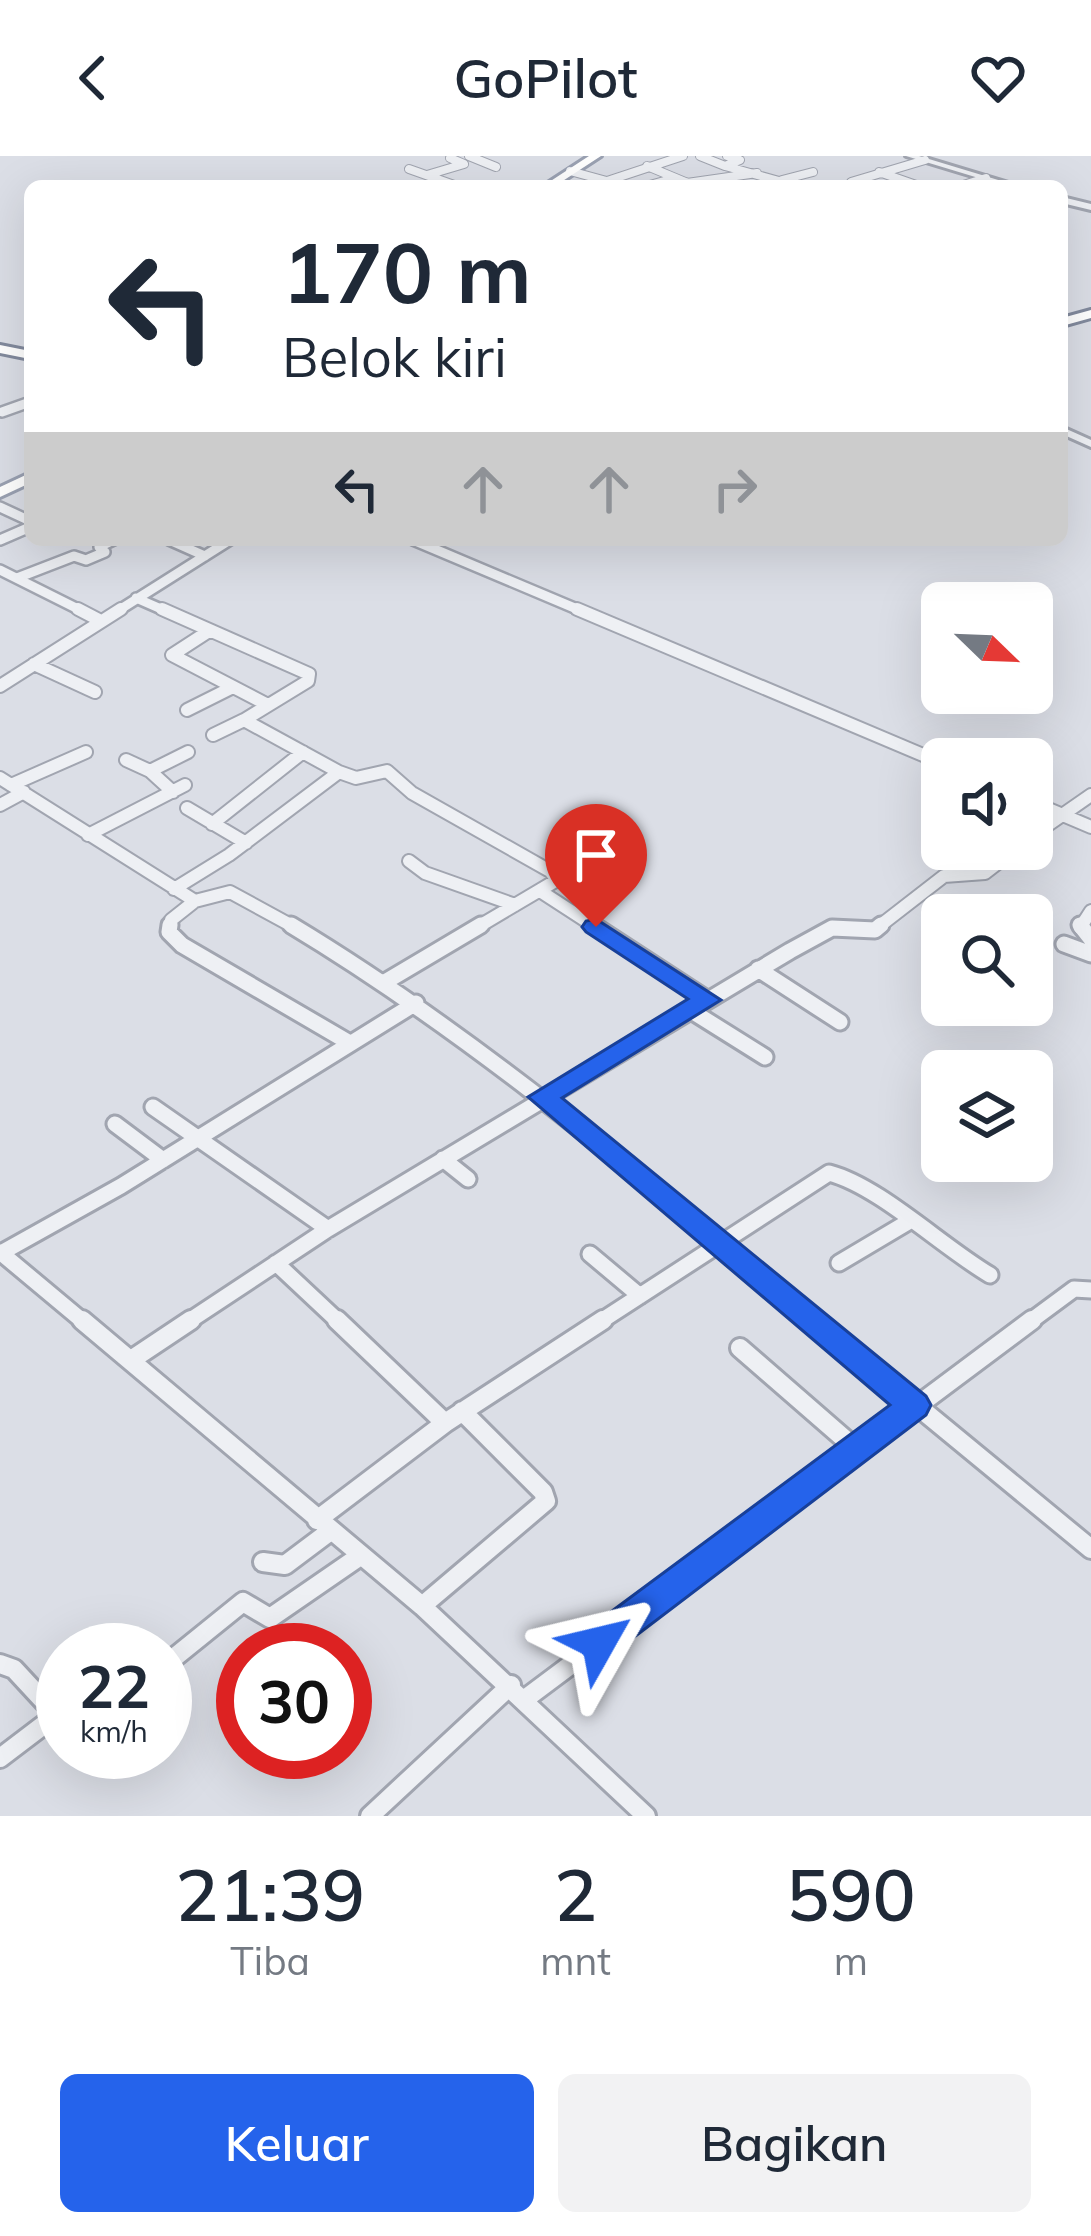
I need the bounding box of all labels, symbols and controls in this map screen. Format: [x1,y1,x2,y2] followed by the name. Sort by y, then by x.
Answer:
[453,44,638,112] text: GoPilot
[60,45,126,111] icon: back
[965,45,1031,111] icon: heart
[282,219,532,324] text: 170 m
[84,228,240,384] icon: left
[282,323,507,391] text: Belok kiri
[324,456,390,522] icon: left
[450,456,516,522] icon: ahead
[576,456,642,522] icon: ahead
[702,456,768,522] icon: right
[921,582,1053,714] north arrow
[921,582,1053,1182] map controls
[921,738,1053,870] button: sound
[545,804,647,927] pin
[563,822,629,888] icon: arrive
[921,894,1053,1026] button: search
[921,1050,1053,1182] button: layers
[536,1580,662,1706] position arrow
[216,1623,372,1779] speed limit sign: 30
[78,1648,150,1723] text: 22
[80,1712,148,1750] text: km/h
[175,1849,365,1939] text: 21:39
[554,1849,597,1939] text: 2
[786,1849,916,1939] text: 590
[230,1936,310,1985] text: Tiba
[540,1936,611,1985] text: mnt
[834,1936,868,1985] text: m
[60,2074,534,2212] button: Keluar
[558,2074,1031,2212] button: Bagikan

